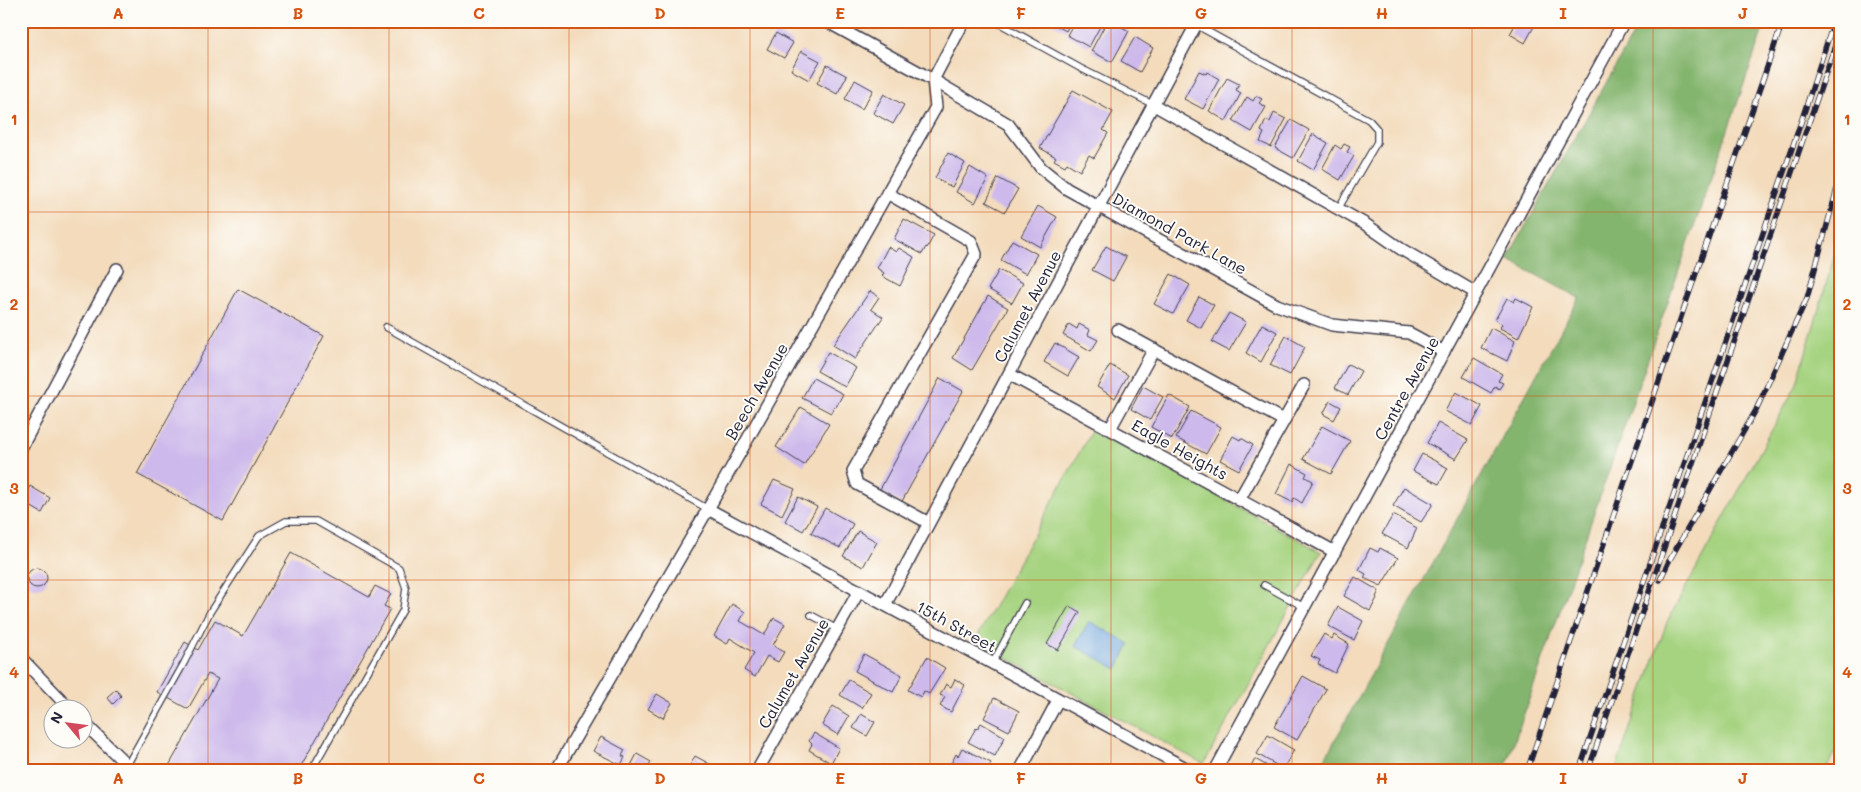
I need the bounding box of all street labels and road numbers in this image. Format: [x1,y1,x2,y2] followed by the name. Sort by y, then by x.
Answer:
[1109,187,1251,279] street label: Diamond Park Lane
[989,246,1065,366] street label: Calumet Avenue
[1369,332,1443,444] street label: Centre Avenue
[720,339,792,443] street label: Beech Avenue
[1128,414,1232,484] street label: Eagle Heights
[913,595,1001,657] street label: 15th Street
[753,614,833,732] street label: Calumet Avenue

